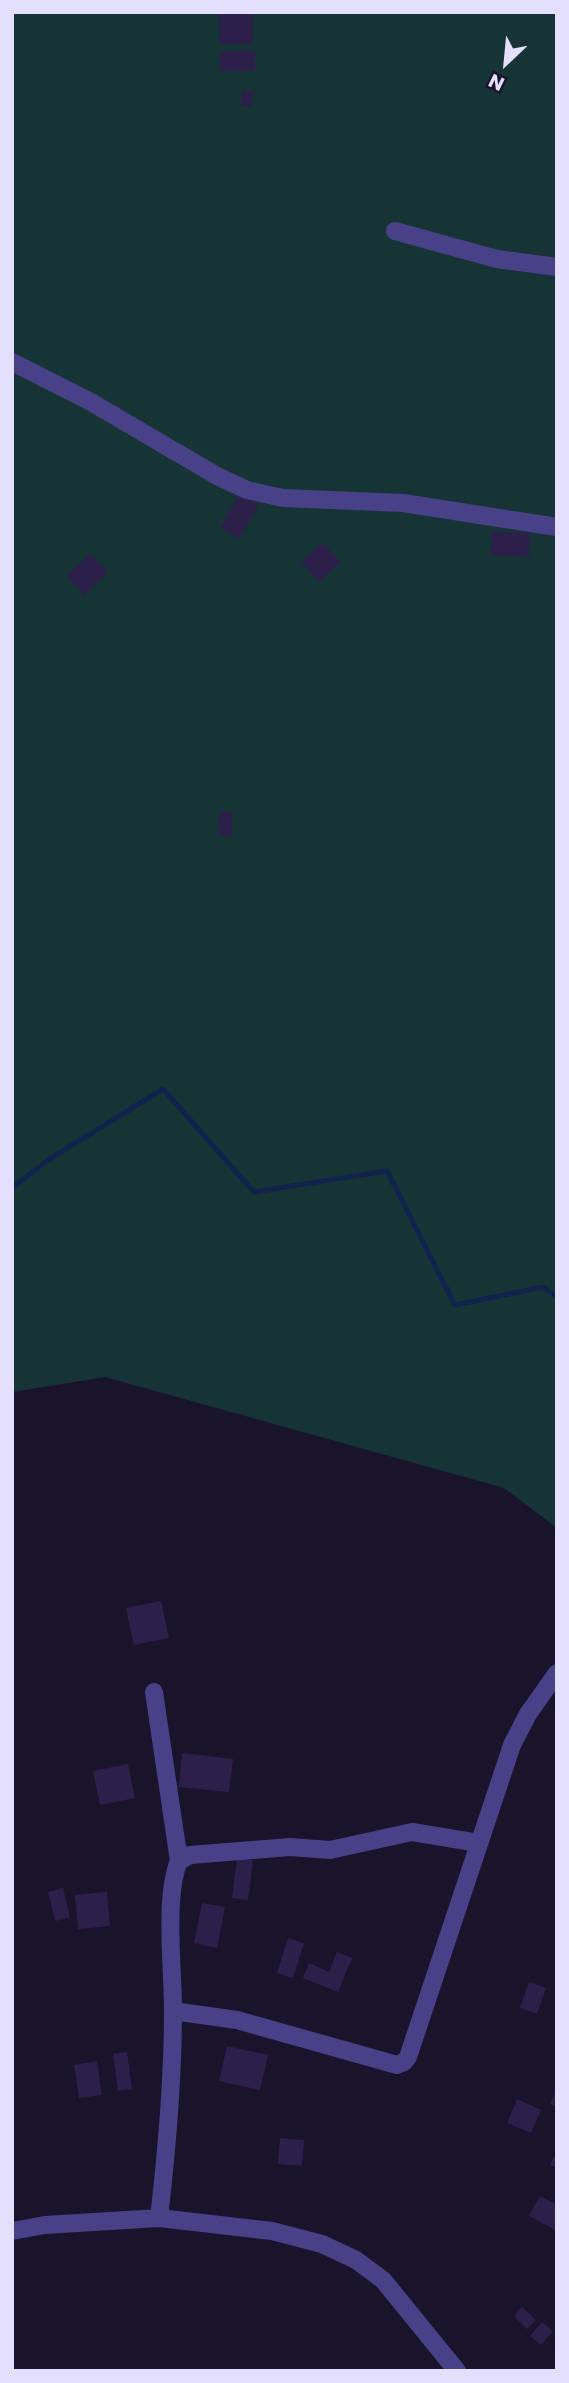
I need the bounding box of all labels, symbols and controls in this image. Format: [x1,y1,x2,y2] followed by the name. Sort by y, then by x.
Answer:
[471,28,541,98] north arrow
[484,67,509,98] text: N

